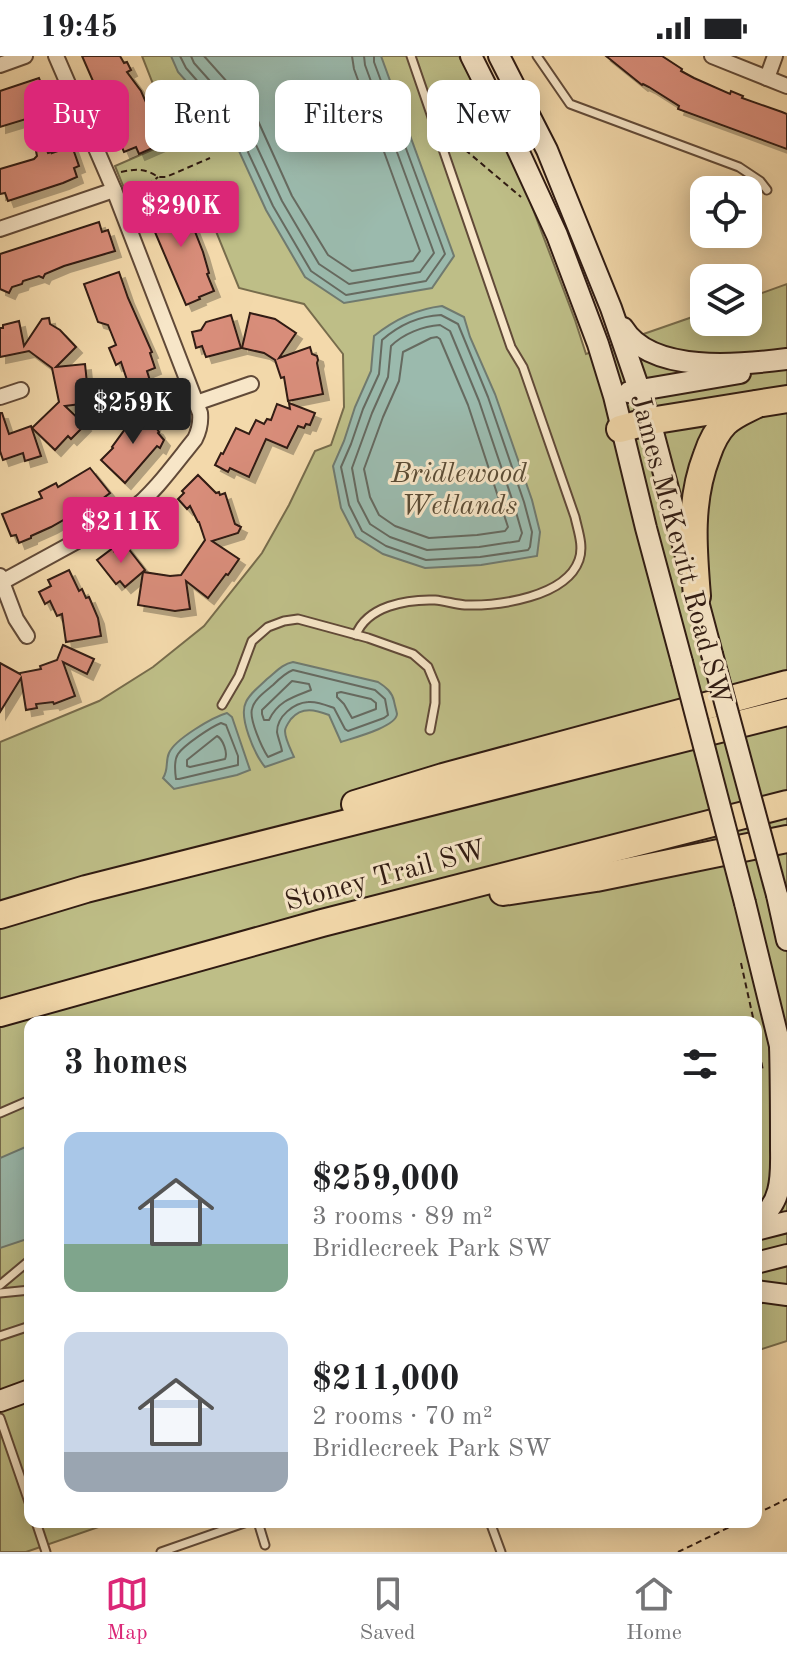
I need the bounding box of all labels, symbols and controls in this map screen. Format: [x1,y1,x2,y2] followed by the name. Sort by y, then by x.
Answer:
[40,13,118,43] text: 19:45
[24,80,129,152] chip: Buy
[145,80,259,152] chip: Rent
[275,80,411,152] chip: Filters
[427,80,540,152] chip: New
[690,176,762,336] map controls
[690,176,762,248] button: locate
[125,181,237,249] pin: $290K
[141,194,221,220] text: $290K
[690,264,762,336] button: layers
[77,378,189,446] pin: $259K
[93,391,173,417] text: $259K
[624,391,734,709] street label: James McKevitt Road SW
[390,461,527,521] park label: Bridlewood Wetlands
[65,497,177,565] pin: $211K
[81,510,161,536] text: $211K
[282,837,490,917] street label: Stoney Trail SW
[678,1042,722,1086] icon: filters
[64,1047,187,1081] text: 3 homes
[312,1163,460,1197] text: $259,000
[128,1164,224,1260] icon: home
[312,1204,493,1230] text: 3 rooms · 89 m²
[312,1236,552,1262] text: Bridlecreek Park SW
[312,1363,460,1397] text: $211,000
[128,1364,224,1460] icon: home
[312,1404,493,1430] text: 2 rooms · 70 m²
[312,1436,552,1462] text: Bridlecreek Park SW
[105,1572,149,1647] tab: Map
[360,1572,416,1647] tab: Saved
[626,1572,682,1647] tab: Home

